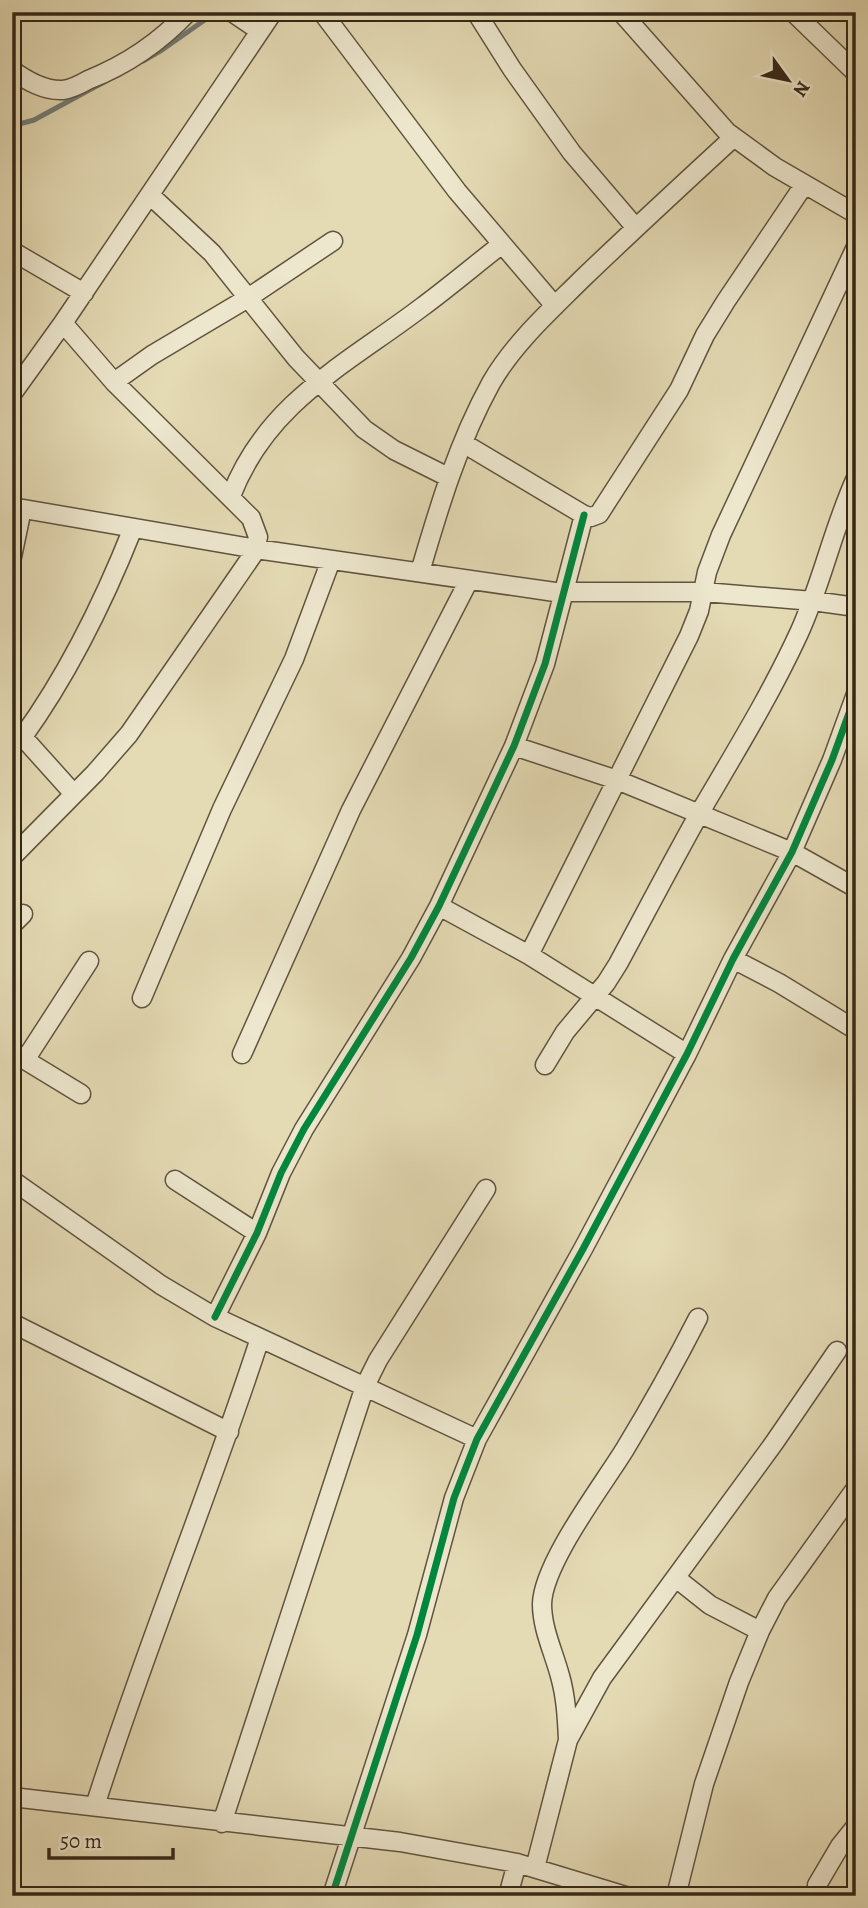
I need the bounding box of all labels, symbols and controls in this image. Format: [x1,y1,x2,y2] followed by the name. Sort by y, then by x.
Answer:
[752,46,822,116] north arrow
[787,76,816,102] text: N
[49,1817,173,1861] scale bar
[60,1827,102,1855] text: 50 m

